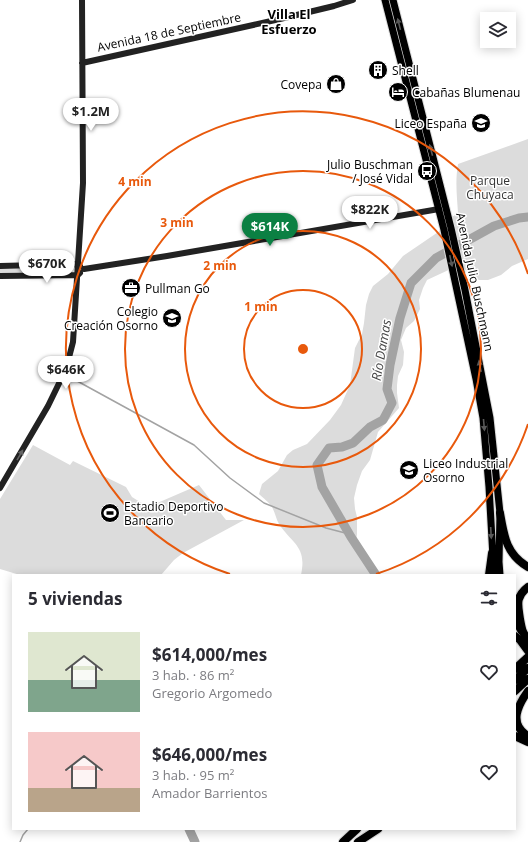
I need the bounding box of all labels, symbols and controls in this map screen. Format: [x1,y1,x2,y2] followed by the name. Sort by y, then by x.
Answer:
[261,5,317,38] district label: Villa El Esfuerzo
[95,8,243,56] street label: Avenida 18 de Septiembre
[480,12,516,48] map controls
[480,12,516,48] button: layers
[396,18,402,30] one-way arrow
[367,59,389,81] building icon: Shell
[392,62,419,79] place label: Shell
[325,73,347,95] shop icon: Covepa
[280,76,322,93] place label: Covepa
[387,81,409,103] hotel icon: Cabañas Blumenau
[412,84,520,101] place label: Cabañas Blumenau
[63,98,119,132] pin: $1.2M
[72,102,110,120] text: $1.2M
[470,112,492,134] school or university icon: Liceo España
[394,115,467,132] place label: Liceo España
[428,144,434,156] one-way arrow
[326,156,413,187] place label: Julio Buschman / José Vidal
[416,160,438,182] bus stop icon: Julio Buschman / José Vidal
[466,172,514,203] park label: Parque Chuyaca
[118,173,152,190] text: 4 min
[342,196,398,230] pin: $822K
[351,200,389,218] text: $822K
[452,211,498,353] street label: Avenida Julio Buschmann
[242,213,298,247] pin: $614K
[160,214,194,231] text: 3 min
[251,217,289,235] text: $614K
[19,250,75,284] pin: $670K
[28,254,66,272] text: $670K
[448,255,454,268] one-way arrow
[203,257,237,274] text: 2 min
[120,277,142,299] office icon: Pullman Go
[145,280,210,297] place label: Pullman Go
[244,298,278,315] text: 1 min
[64,303,158,334] place label: Colegio Creación Osorno
[161,307,183,329] school or university icon: Colegio Creación Osorno
[367,318,395,382] water label: Río Damas
[296,342,310,356] centre of rings
[38,356,94,390] pin: $646K
[47,360,85,378] text: $646K
[477,360,483,372] one-way arrow
[480,419,487,431] one-way arrow
[16,449,23,461] one-way arrow
[423,455,508,486] place label: Liceo Industrial Osorno
[398,459,420,481] school or university icon: Liceo Industrial Osorno
[124,498,223,529] place label: Estadio Deportivo Bancario
[99,502,121,524] sports icon: Estadio Deportivo Bancario
[488,527,495,539] one-way arrow
[28,587,123,610] text: 5 viviendas
[478,587,500,609] icon: filters
[152,643,267,666] text: $614,000/mes
[60,648,108,696] icon: home
[478,661,500,683] icon: heart
[152,666,234,684] text: 3 hab. · 86 m²
[152,684,272,702] text: Gregorio Argomedo
[152,743,267,766] text: $646,000/mes
[60,748,108,796] icon: home
[478,761,500,783] icon: heart
[152,766,234,784] text: 3 hab. · 95 m²
[152,784,267,802] text: Amador Barrientos

